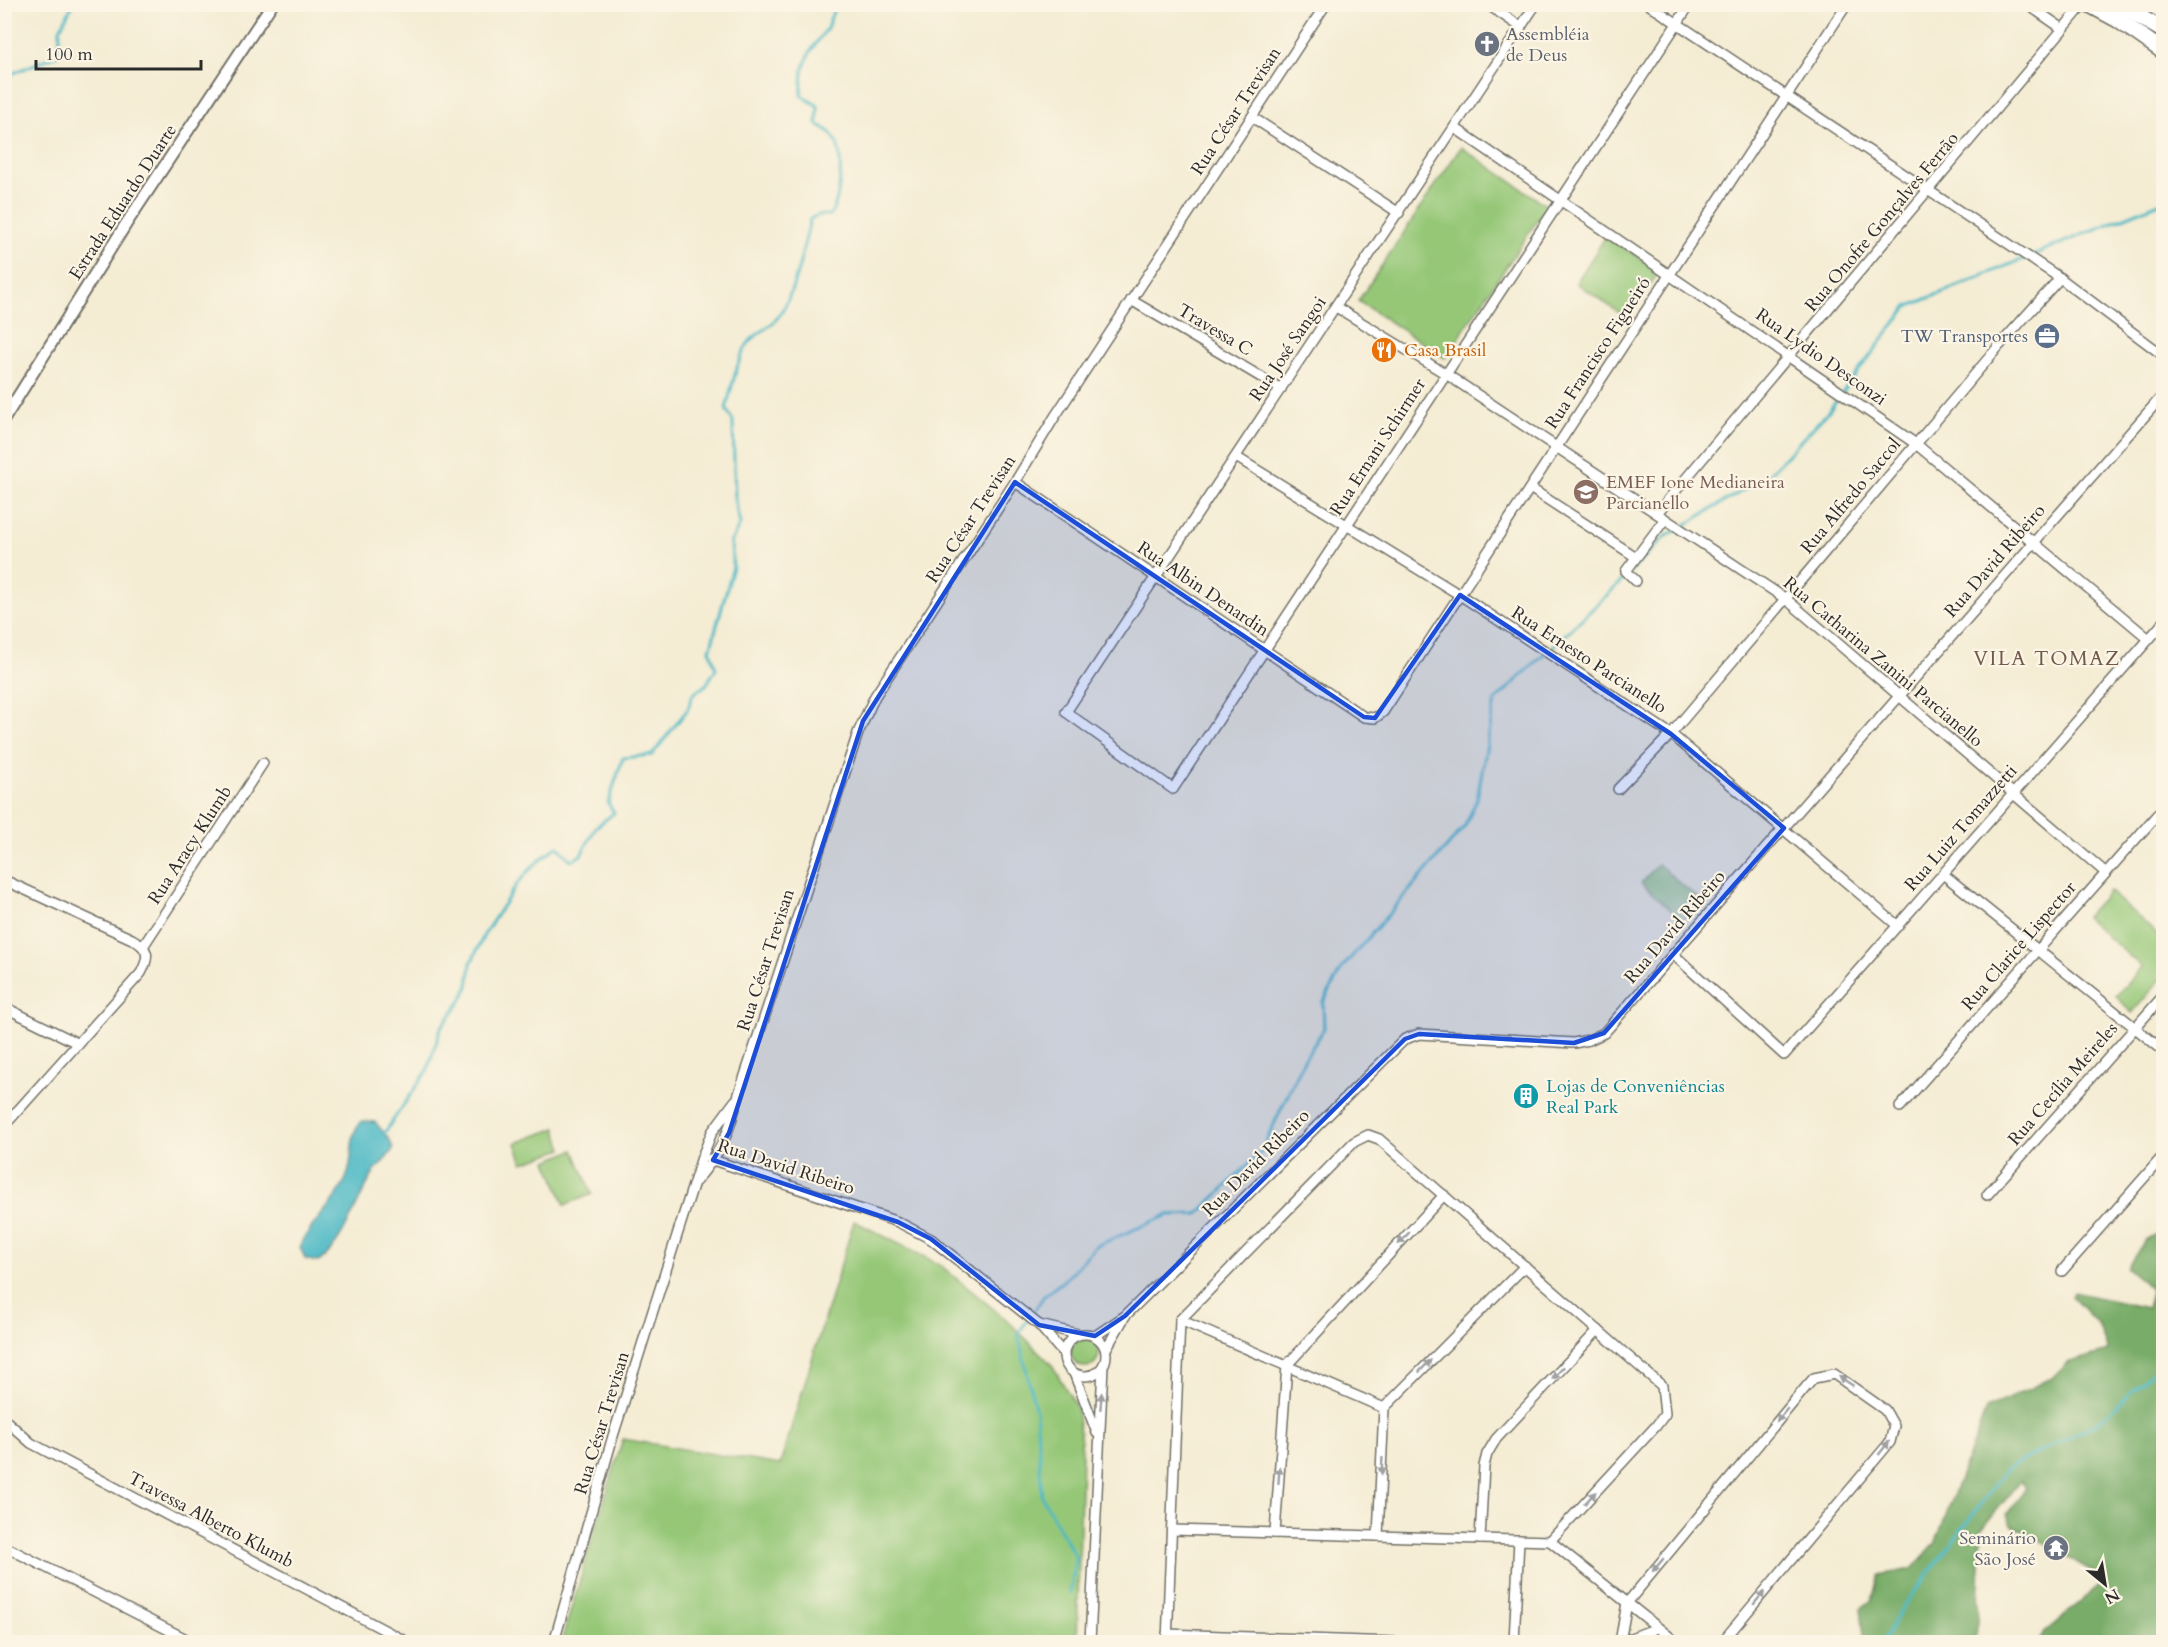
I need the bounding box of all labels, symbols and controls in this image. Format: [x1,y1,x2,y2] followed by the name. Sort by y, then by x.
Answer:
[1506,22,1590,68] place label: Assembléia de Deus
[1472,29,1502,59] church icon: Assembléia de Deus
[36,33,201,71] scale bar
[1185,41,1287,180] street label: Rua César Trevisan
[45,42,93,67] text: 100 m
[63,119,183,285] street label: Estrada Eduardo Duarte
[1799,127,1965,317] street label: Rua Onofre Gonçalves Ferrão
[1539,272,1657,434] street label: Rua Francisco Figueiró
[1244,292,1332,406] street label: Rua José Sangoi
[1173,298,1257,362] street label: Travessa C
[1750,302,1892,412] street label: Rua Lydio Desconzi
[2032,321,2062,351] office icon: TW Transportes
[1901,324,2028,349] place label: TW Transportes
[1369,335,1399,365] restaurant icon: Casa Brasil
[1404,338,1487,363] place label: Casa Brasil
[1324,373,1432,521] street label: Rua Ernani Schirmer
[1795,432,1907,559] street label: Rua Alfredo Saccol
[920,449,1022,588] street label: Rua César Trevisan
[1606,470,1785,516] place label: EMEF Ione Medianeira Parcianello
[1571,477,1601,507] school or university icon: EMEF Ione Medianeira Parcianello
[1939,499,2051,623] street label: Rua David Ribeiro
[1132,535,1275,643] street label: Rua Albin Denardin
[1778,571,1988,753] street label: Rua Catharina Zanini Parcianello
[1506,600,1672,720] street label: Rua Ernesto Parcianello
[1973,645,2121,672] district label: VILA TOMAZ
[1899,759,2023,897] street label: Rua Luiz Tomazzetti
[142,781,238,909] street label: Rua Aracy Klumb
[1619,865,1731,989] street label: Rua David Ribeiro
[1956,876,2082,1016] street label: Rua Clarice Lispector
[731,885,801,1034] street label: Rua César Trevisan
[2002,1017,2124,1151] street label: Rua Cecília Meireles
[1546,1074,1725,1120] place label: Lojas de Conveniências Real Park
[1511,1081,1541,1111] building icon: Lojas de Conveniências Real Park
[1197,1104,1315,1222] street label: Rua David Ribeiro
[714,1133,858,1201] street label: Rua David Ribeiro
[1398,1230,1411,1245] one-way arrow
[568,1348,636,1498] street label: Rua César Trevisan
[1418,1360,1432,1374] one-way arrow
[1552,1365,1565,1380] one-way arrow
[1838,1376,1854,1387] one-way arrow
[1096,1391,1105,1410] one-way arrow
[1776,1407,1789,1423] one-way arrow
[1878,1440,1891,1456] one-way arrow
[1377,1457,1386,1476] one-way arrow
[1274,1465,1284,1484] one-way arrow
[124,1466,298,1574] street label: Travessa Alberto Klumb
[1582,1492,1596,1506] one-way arrow
[1959,1526,2036,1572] place label: Seminário São José
[2041,1533,2071,1563] temple icon: Seminário São José
[2075,1554,2135,1614] north arrow
[1652,1557,1665,1572] one-way arrow
[2100,1583,2124,1609] text: N
[1753,1590,1766,1606] one-way arrow

